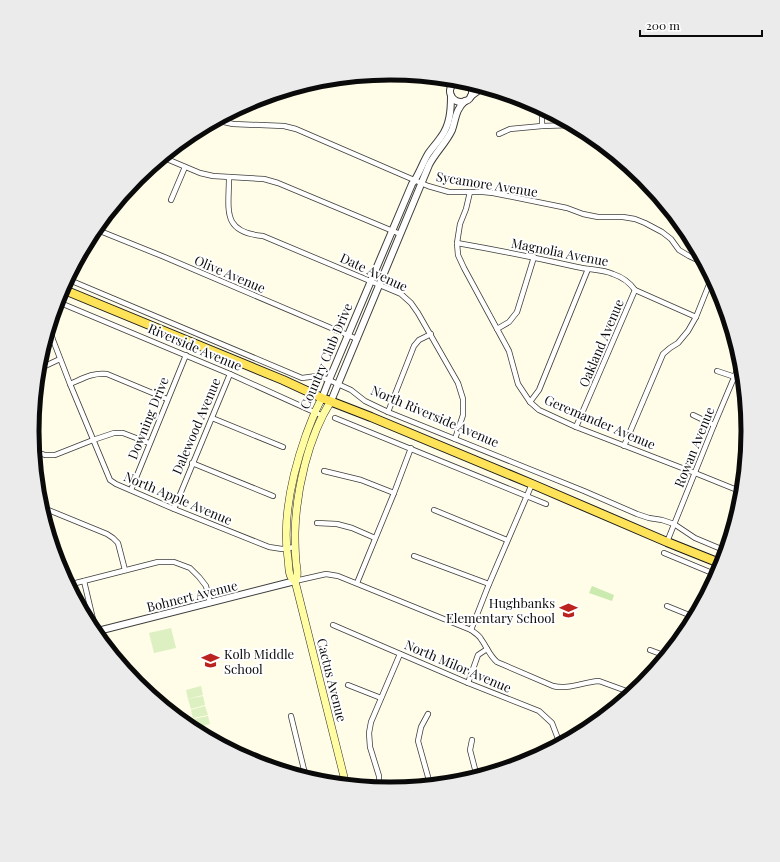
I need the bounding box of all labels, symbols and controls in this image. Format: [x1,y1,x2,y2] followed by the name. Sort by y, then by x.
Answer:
[640,12,762,38] scale bar
[646,17,680,33] text: 200 m
[435,167,540,200] street label: Sycamore Avenue
[510,234,611,269] street label: Magnolia Avenue
[338,248,411,295] street label: Date Avenue
[192,251,269,296] street label: Olive Avenue
[574,296,627,389] street label: Oakland Avenue
[295,300,356,412] street label: Country Club Drive
[146,319,245,374] street label: Riverside Avenue
[123,374,172,462] street label: Downing Drive
[168,375,224,477] street label: Dalewood Avenue
[369,381,502,450] street label: North Riverside Avenue
[542,390,659,453] street label: Geremander Avenue
[670,404,718,490] street label: Rowan Avenue
[121,467,235,528] street label: North Apple Avenue
[145,576,239,615] street label: Bohnert Avenue
[446,594,555,626] place label: Hughbanks Elementary School
[558,600,578,620] school or university icon: Hughbanks Elementary School
[402,635,515,696] street label: North Milor Avenue
[314,636,351,724] street label: Cactus Avenue
[224,645,295,677] place label: Kolb Middle School
[201,651,221,671] school or university icon: Kolb Middle School

